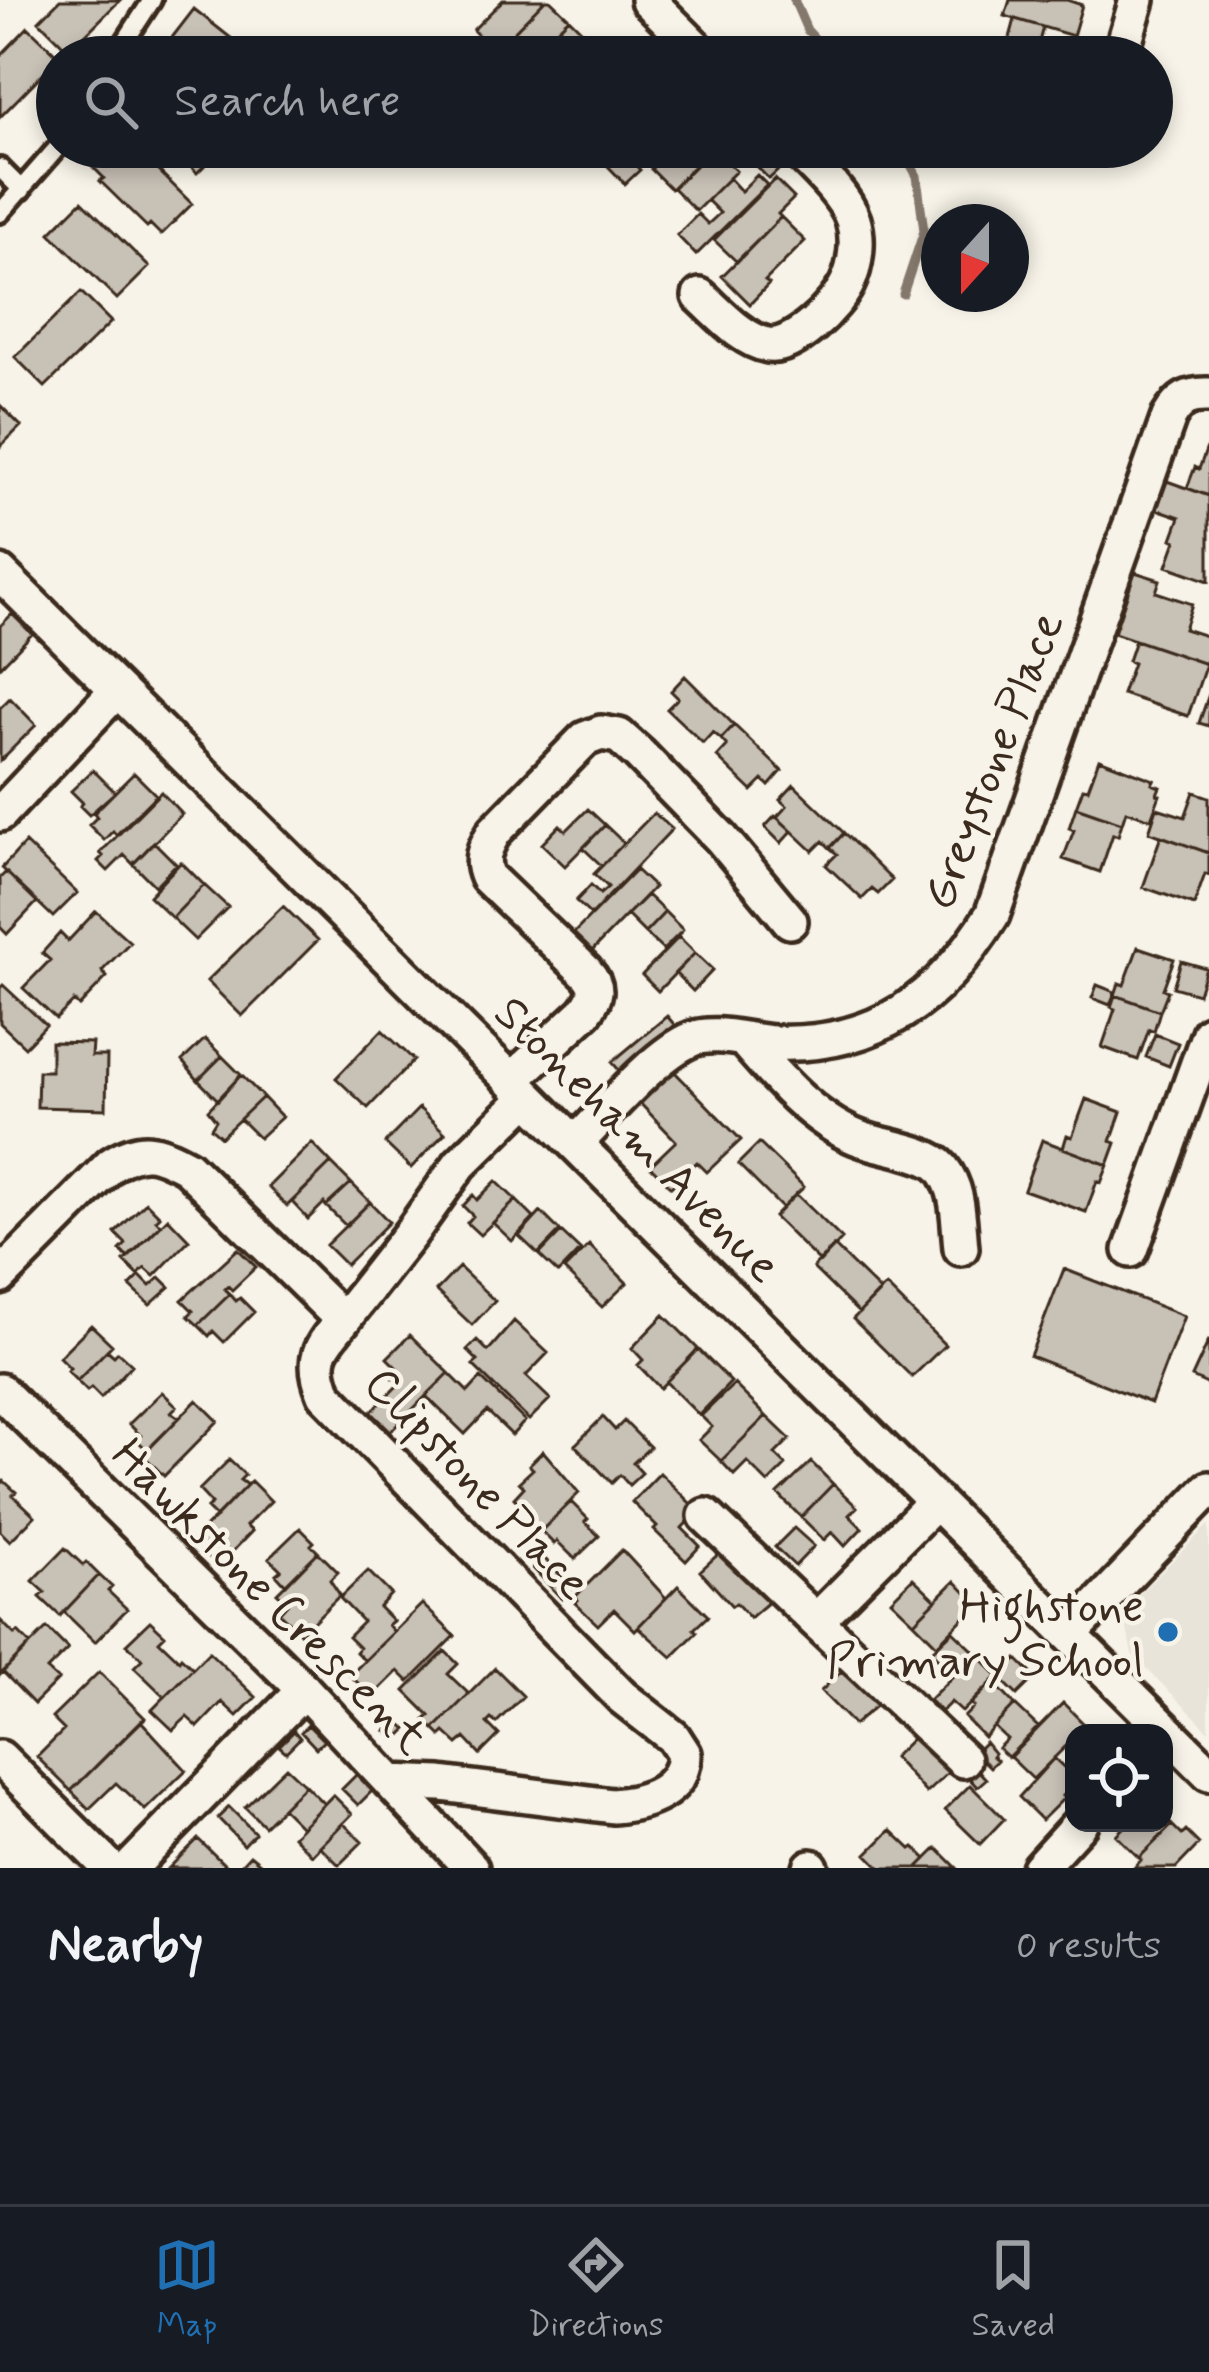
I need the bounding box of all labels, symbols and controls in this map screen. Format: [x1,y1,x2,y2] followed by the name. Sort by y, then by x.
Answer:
[36,36,1173,168] search box
[78,69,144,135] icon: search
[174,73,401,132] text: Search here
[921,204,1029,312] north arrow
[909,603,1080,919] street label: Greystone Place
[479,983,794,1298] street label: Stoneham Avenue
[349,1354,604,1615] street label: Clipstone Place
[97,1425,441,1769] street label: Hawkstone Crescent
[827,1576,1144,1694] place label: Highstone Primary School
[1155,1619,1181,1645] marker: Highstone Primary School
[1065,1724,1173,1832] map controls
[1065,1724,1173,1832] button: locate
[48,1913,203,1979] text: Nearby
[1016,1921,1161,1972] text: 0 results
[154,2232,220,2348] tab: Map
[528,2232,664,2348] tab: Directions
[972,2232,1055,2348] tab: Saved

